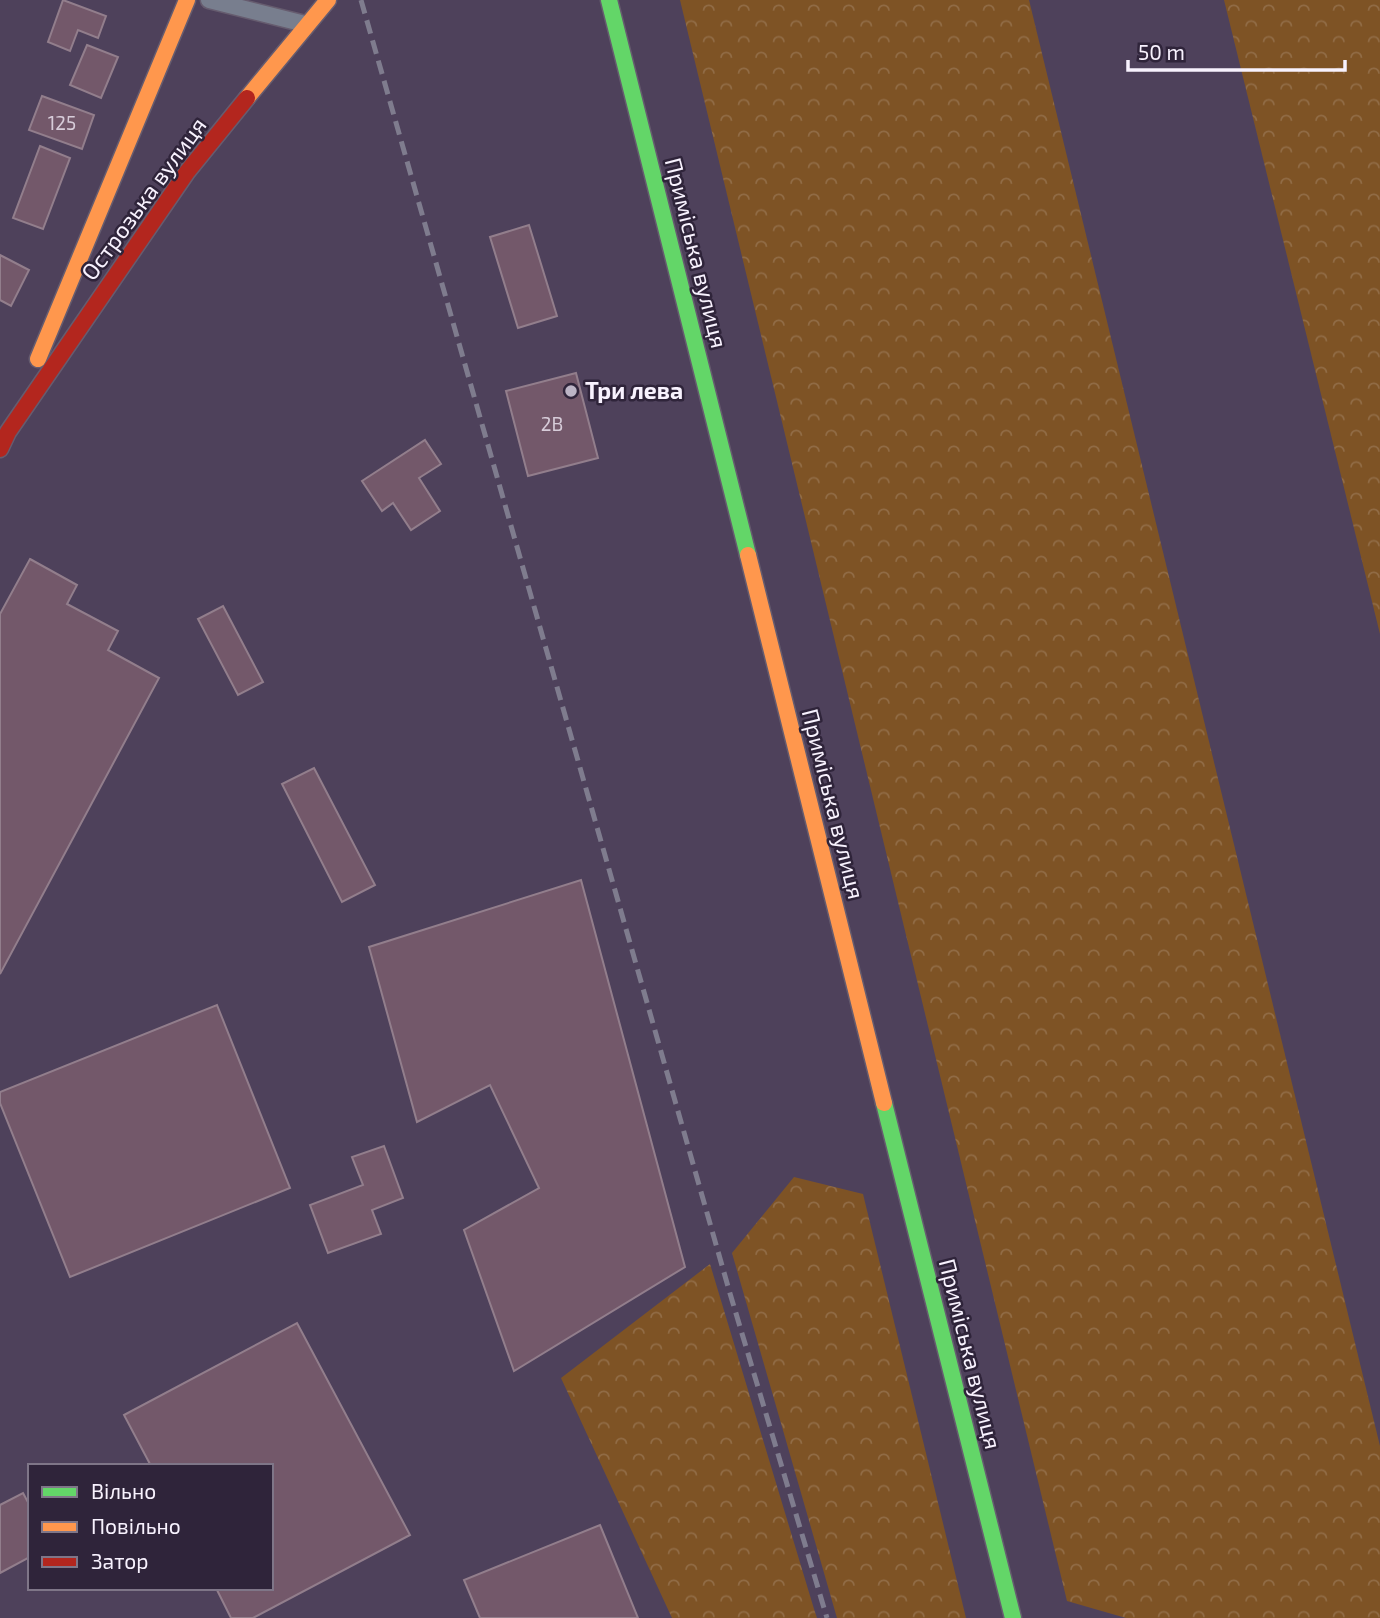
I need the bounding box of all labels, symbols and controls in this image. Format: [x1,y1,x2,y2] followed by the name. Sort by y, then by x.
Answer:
[1128,28,1345,72] scale bar
[1138,39,1185,64] text: 50 m
[48,111,76,134] house number: 125
[75,112,212,286] street label: Острозька вулиця
[659,155,734,351] street label: Приміська вулиця
[585,376,683,404] place label: Три лева
[563,383,579,399] marker: Три лева
[541,412,563,435] house number: 2В
[796,706,871,902] street label: Приміська вулиця
[933,1256,1008,1452] street label: Приміська вулиця
[28,1464,273,1590] legend
[91,1478,156,1503] text: Вільно
[91,1513,181,1538] text: Повільно
[91,1548,149,1573] text: Затор

